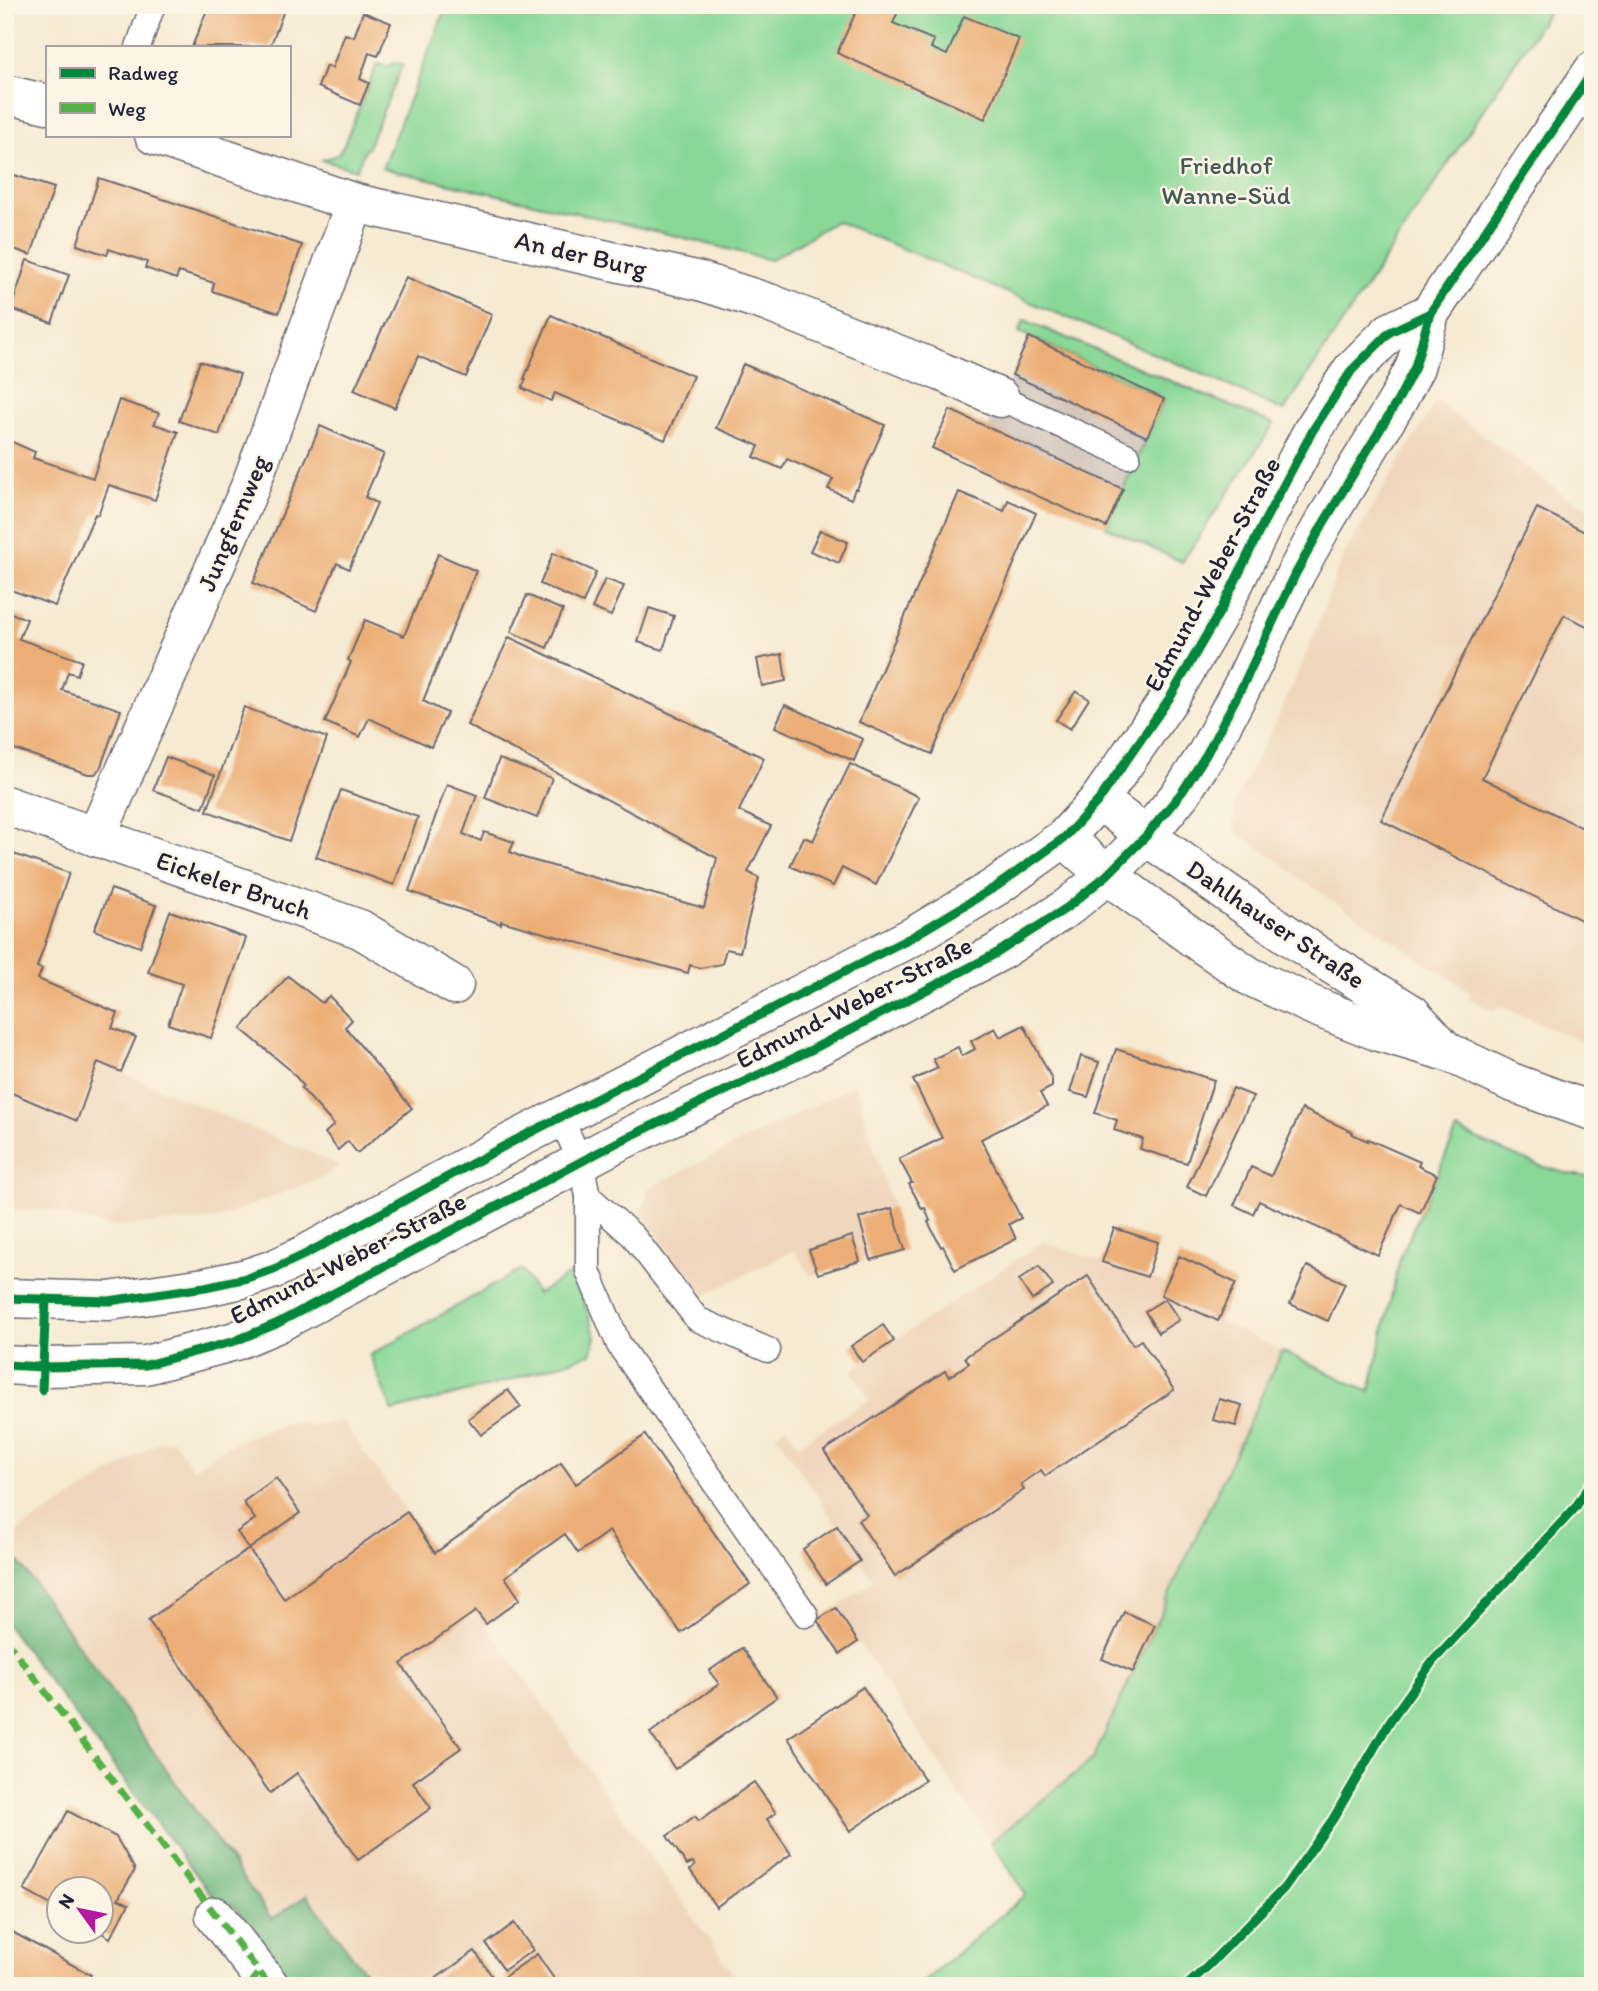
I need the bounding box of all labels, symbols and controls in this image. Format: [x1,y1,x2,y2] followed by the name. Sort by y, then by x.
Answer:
[46,46,290,136] legend
[108,60,178,85] text: Radweg
[108,96,146,121] text: Weg
[1161,149,1291,211] park label: Friedhof Wanne-Süd
[512,223,651,285] street label: An der Burg
[190,450,276,596] street label: Jungfernweg
[1137,451,1287,697] street label: Edmund-Weber-Straße
[152,843,316,927] street label: Eickeler Bruch
[1181,852,1371,996] street label: Dahlhauser Straße
[730,929,978,1075] street label: Edmund-Weber-Straße
[224,1185,472,1331] street label: Edmund-Weber-Straße
[46,1876,116,1946] north arrow
[53,1889,79,1913] text: N

